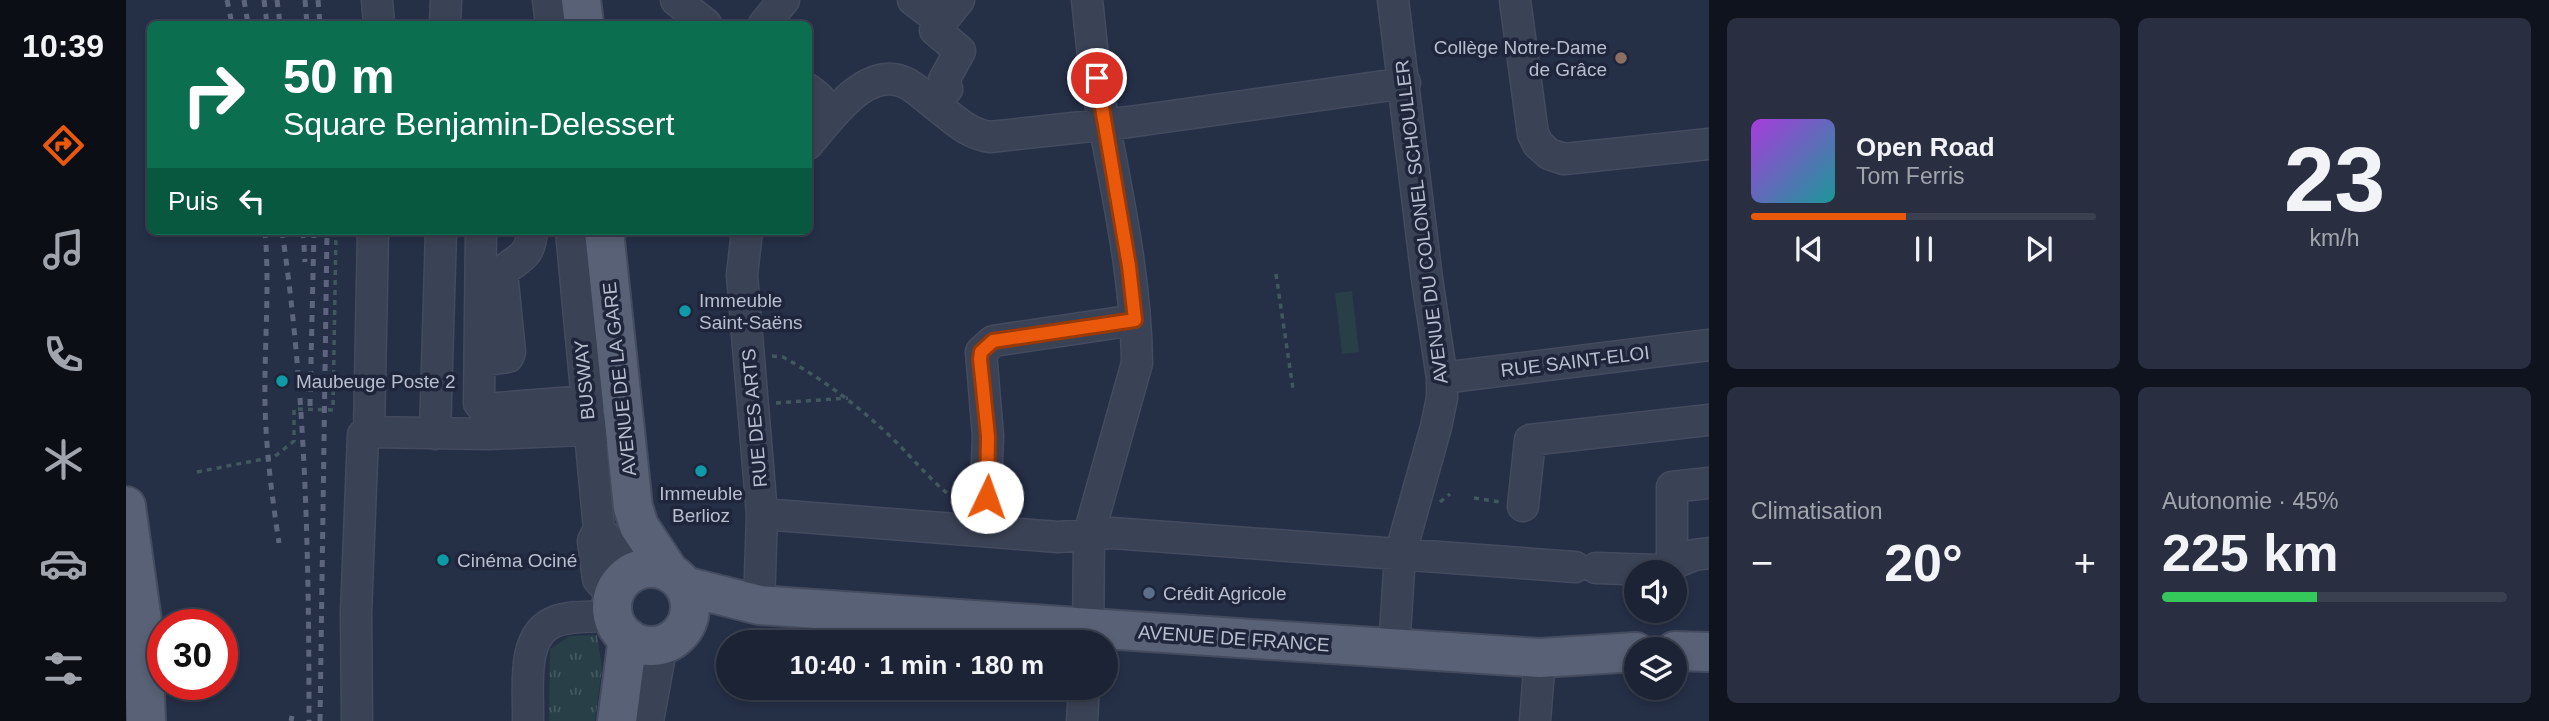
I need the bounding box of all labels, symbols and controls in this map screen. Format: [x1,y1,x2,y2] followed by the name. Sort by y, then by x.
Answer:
[22,28,104,64] text: 10:39
[1434,37,1607,80] place label: Collège Notre-Dame de Grâce
[1067,48,1127,108] pin
[168,49,259,140] icon: right
[283,49,395,103] text: 50 m
[1613,50,1629,66] marker: Collège Notre-Dame de Grâce
[1078,59,1116,97] icon: arrive
[1391,59,1452,385] street label: AVENUE DU COLONEL SCHOULLER
[283,106,674,142] text: Square Benjamin-Delessert
[39,121,88,170] icon: directions
[2284,129,2385,230] text: 23
[1856,132,1995,162] text: Open Road
[1856,163,1965,189] text: Tom Ferris
[233,182,271,220] icon: left
[168,186,219,216] text: Puis
[39,225,88,274] icon: music
[2310,225,2359,251] text: km/h
[1790,230,1828,268] icon: previous
[1905,230,1943,268] icon: pause
[2020,230,2058,268] icon: next
[599,281,640,477] street label: AVENUE DE LA GARE
[699,290,803,333] place label: Immeuble Saint-Saëns
[677,303,693,319] marker: Immeuble Saint-Saëns
[39,330,88,379] icon: phone
[571,339,598,421] street label: BUSWAY
[1499,342,1651,381] street label: RUE SAINT-ELOI
[738,348,771,488] street label: RUE DES ARTS
[296,371,456,392] place label: Maubeuge Poste 2
[274,373,290,389] marker: Maubeuge Poste 2
[39,435,88,484] icon: climate
[950,460,1024,534] position arrow
[693,463,709,479] marker: Immeuble Berlioz
[659,483,743,526] place label: Immeuble Berlioz
[2162,488,2338,514] text: Autonomie · 45%
[1751,498,1883,524] text: Climatisation
[2162,524,2338,582] text: 225 km
[1884,534,1963,592] text: 20°
[39,539,88,588] icon: car
[1751,542,1773,584] text: −
[2074,542,2096,584] text: +
[457,550,577,571] place label: Cinéma Ociné
[435,552,451,568] marker: Cinéma Ociné
[1624,560,1687,700] map controls
[1624,560,1687,623] button: sound
[1163,583,1287,604] place label: Crédit Agricole
[1141,585,1157,601] marker: Crédit Agricole
[147,609,238,700] speed limit sign: 30
[1138,621,1330,656] street label: AVENUE DE FRANCE
[1624,637,1687,700] button: layers
[39,644,88,693] icon: filters
[790,650,1044,680] text: 10:40 · 1 min · 180 m

